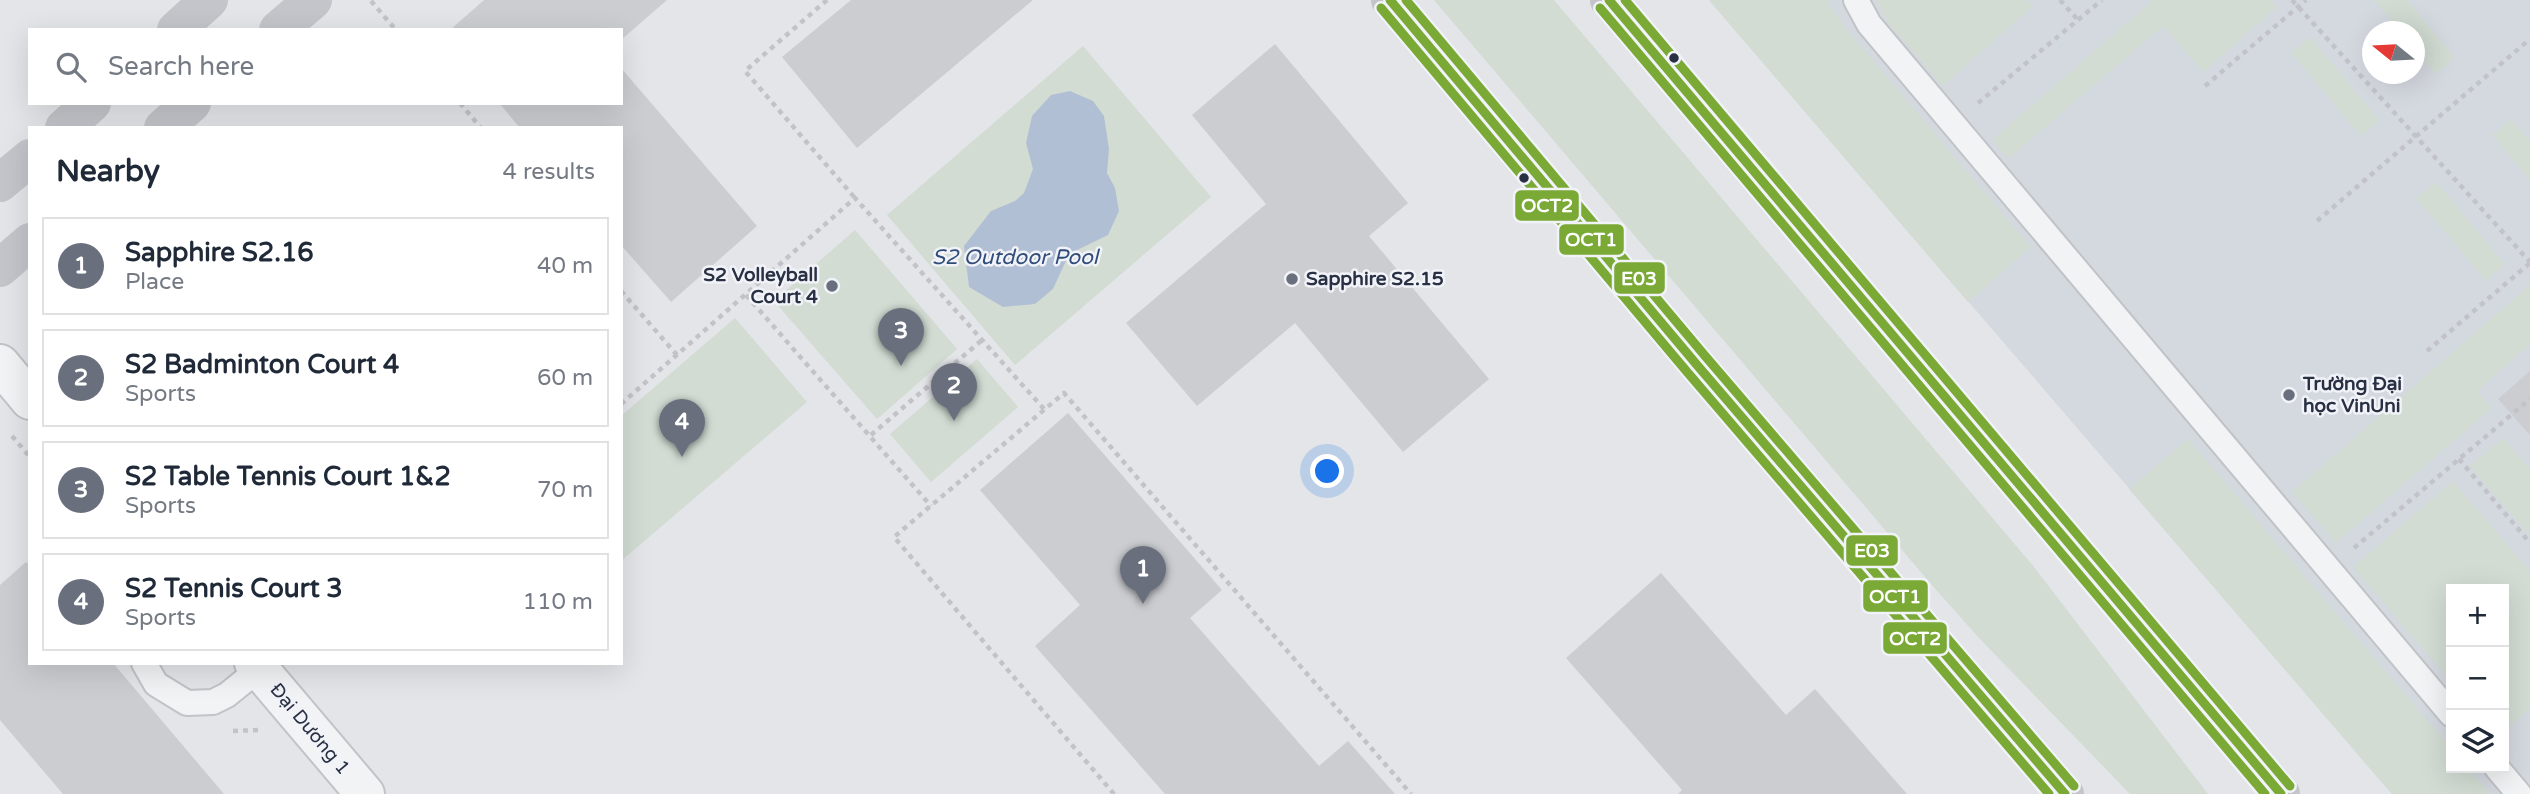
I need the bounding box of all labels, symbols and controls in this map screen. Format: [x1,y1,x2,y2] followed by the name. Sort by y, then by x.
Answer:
[2362,21,2425,84] north arrow
[28,28,623,105] search box
[52,48,90,86] icon: search
[108,51,254,82] text: Search here
[1667,51,1681,65] unlabelled marker
[56,153,160,190] text: Nearby
[502,158,595,186] text: 4 results
[1517,171,1531,185] unlabelled marker
[1514,189,1580,222] line badge: OCT2
[1521,195,1573,217] text: OCT2
[1558,223,1625,256] line badge: OCT1
[1565,229,1617,251] text: OCT1
[125,237,314,268] text: Sapphire S2.16
[932,245,1101,270] water label: S2 Outdoor Pool
[74,252,88,280] text: 1
[537,252,593,280] text: 40 m
[1613,261,1666,295] line badge: E03
[703,264,818,308] place label: S2 Volleyball Court 4
[125,268,184,296] text: Place
[1306,268,1444,291] place label: Sapphire S2.15
[1621,268,1657,290] text: E03
[1284,271,1300,287] marker: Sapphire S2.15
[824,278,840,294] marker: S2 Volleyball Court 4
[878,308,924,366] pin: 3
[125,349,399,380] text: S2 Badminton Court 4
[931,363,977,421] pin: 2
[74,364,88,392] text: 2
[537,364,593,392] text: 60 m
[2302,373,2402,417] place label: Trường Đại học VinUni
[125,380,196,408] text: Sports
[2281,387,2297,403] marker: Trường Đại học VinUni
[659,399,705,457] pin: 4
[1310,454,1344,488] your location
[125,461,451,492] text: S2 Table Tennis Court 1&2
[74,476,88,504] text: 3
[537,476,593,504] text: 70 m
[125,492,196,520] text: Sports
[1845,534,1899,567] line badge: E03
[1854,540,1890,562] text: E03
[1120,546,1166,604] pin: 1
[125,573,343,604] text: S2 Tennis Court 3
[1862,579,1929,613] line badge: OCT1
[2446,584,2509,773] map controls
[2446,584,2509,647] button: +
[1869,586,1921,608] text: OCT1
[74,588,88,616] text: 4
[523,588,593,616] text: 110 m
[125,604,196,632] text: Sports
[1882,621,1948,655] line badge: OCT2
[1889,628,1941,650] text: OCT2
[2446,647,2509,710] button: −
[265,679,355,779] street label: Đại Dương 1
[2446,710,2509,773] button: layers

